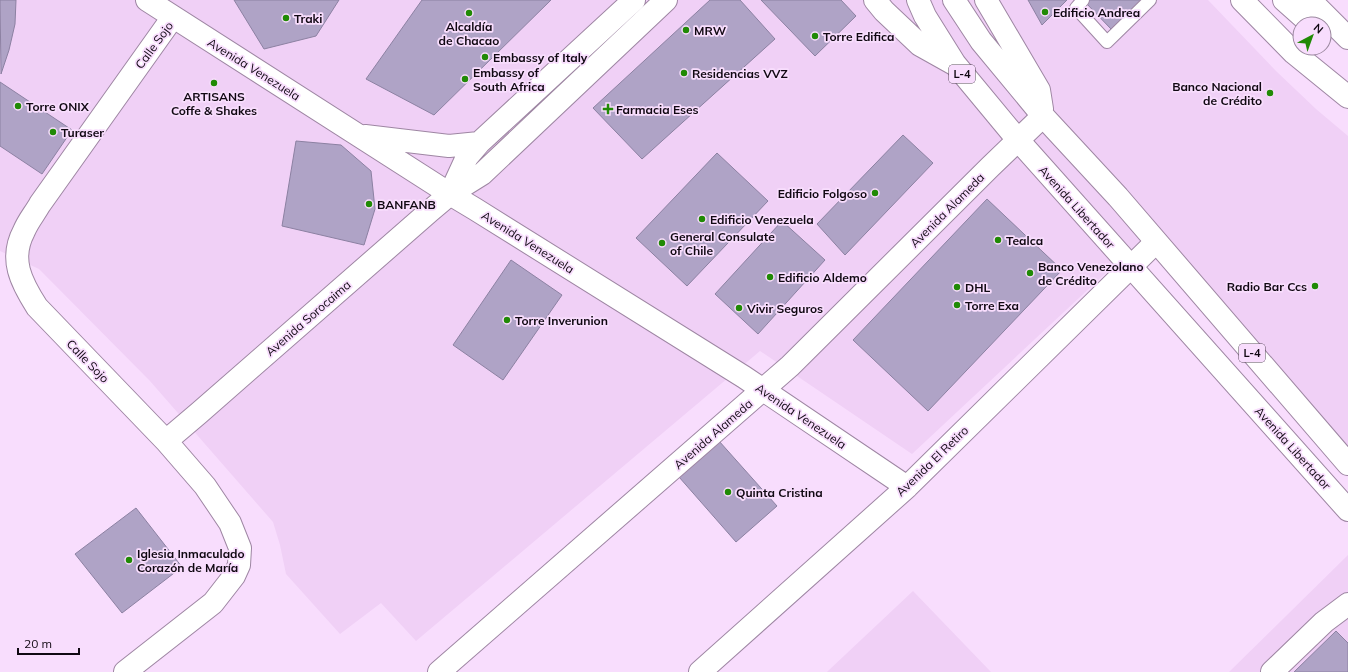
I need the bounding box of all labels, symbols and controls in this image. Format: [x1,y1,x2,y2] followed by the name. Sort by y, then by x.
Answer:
[1053,5,1140,20] place label: Edificio Andrea
[1040,7,1050,17] marker: Edificio Andrea
[464,8,474,18] marker: Alcaldía de Chacao
[294,11,322,26] place label: Traki
[281,13,291,23] marker: Traki
[1292,16,1332,56] north arrow
[132,18,176,72] street label: Calle Sojo
[439,19,499,48] place label: Alcaldía de Chacao
[1311,20,1326,36] text: N
[694,23,727,38] place label: MRW
[681,25,691,35] marker: MRW
[823,29,894,44] place label: Torre Edifica
[810,31,820,41] marker: Torre Edifica
[205,34,303,104] street label: Avenida Venezuela
[493,50,588,65] place label: Embassy of Italy
[480,52,490,62] marker: Embassy of Italy
[473,65,545,94] place label: Embassy of South Africa
[949,65,975,83] road number: L-4
[692,66,788,81] place label: Residencias VVZ
[679,68,689,78] marker: Residencias VVZ
[460,74,470,84] marker: Embassy of South Africa
[209,78,219,88] marker: ARTISANS Coffe & Shakes
[1172,79,1262,108] place label: Banco Nacional de Crédito
[1265,88,1275,98] marker: Banco Nacional de Crédito
[171,89,257,118] place label: ARTISANS Coffe & Shakes
[26,99,90,114] place label: Torre ONIX
[13,101,23,111] marker: Torre ONIX
[616,102,699,117] place label: Farmacia Eses
[603,104,613,114] marker: Farmacia Eses
[61,125,104,140] place label: Turaser
[48,127,58,137] marker: Turaser
[1036,162,1119,252] street label: Avenida Libertador
[907,170,987,250] street label: Avenida Alameda
[778,186,867,201] place label: Edificio Folgoso
[870,188,880,198] marker: Edificio Folgoso
[377,197,436,212] place label: BANFANB
[364,199,374,209] marker: BANFANB
[479,207,577,277] street label: Avenida Venezuela
[710,212,814,227] place label: Edificio Venezuela
[697,214,707,224] marker: Edificio Venezuela
[670,229,775,258] place label: General Consulate of Chile
[1006,233,1043,248] place label: Tealca
[993,235,1003,245] marker: Tealca
[657,238,667,248] marker: General Consulate of Chile
[1038,259,1144,288] place label: Banco Venezolano de Crédito
[1025,268,1035,278] marker: Banco Venezolano de Crédito
[778,270,867,285] place label: Edificio Aldemo
[765,272,775,282] marker: Edificio Aldemo
[262,277,354,359] street label: Avenida Sorocaima
[1227,279,1307,294] place label: Radio Bar Ccs
[965,280,990,295] place label: DHL
[1310,281,1320,291] marker: Radio Bar Ccs
[952,282,962,292] marker: DHL
[965,298,1019,313] place label: Torre Exa
[952,300,962,310] marker: Torre Exa
[746,301,823,316] place label: Vivir Seguros
[734,303,744,313] marker: Vivir Seguros
[515,313,608,328] place label: Torre Inverunion
[502,315,512,325] marker: Torre Inverunion
[64,336,112,386] street label: Calle Sojo
[1239,344,1265,362] road number: L-4
[753,380,849,452] street label: Avenida Venezuela
[671,396,755,472] street label: Avenida Alameda
[1252,403,1335,493] street label: Avenida Libertador
[893,423,971,499] street label: Avenida El Retiro
[736,485,823,500] place label: Quinta Cristina
[723,487,733,497] marker: Quinta Cristina
[137,546,245,575] place label: Iglesia Inmaculado Corazón de María
[124,555,134,565] marker: Iglesia Inmaculado Corazón de María
[18,630,79,656] scale bar
[24,636,52,651] text: 20 m

